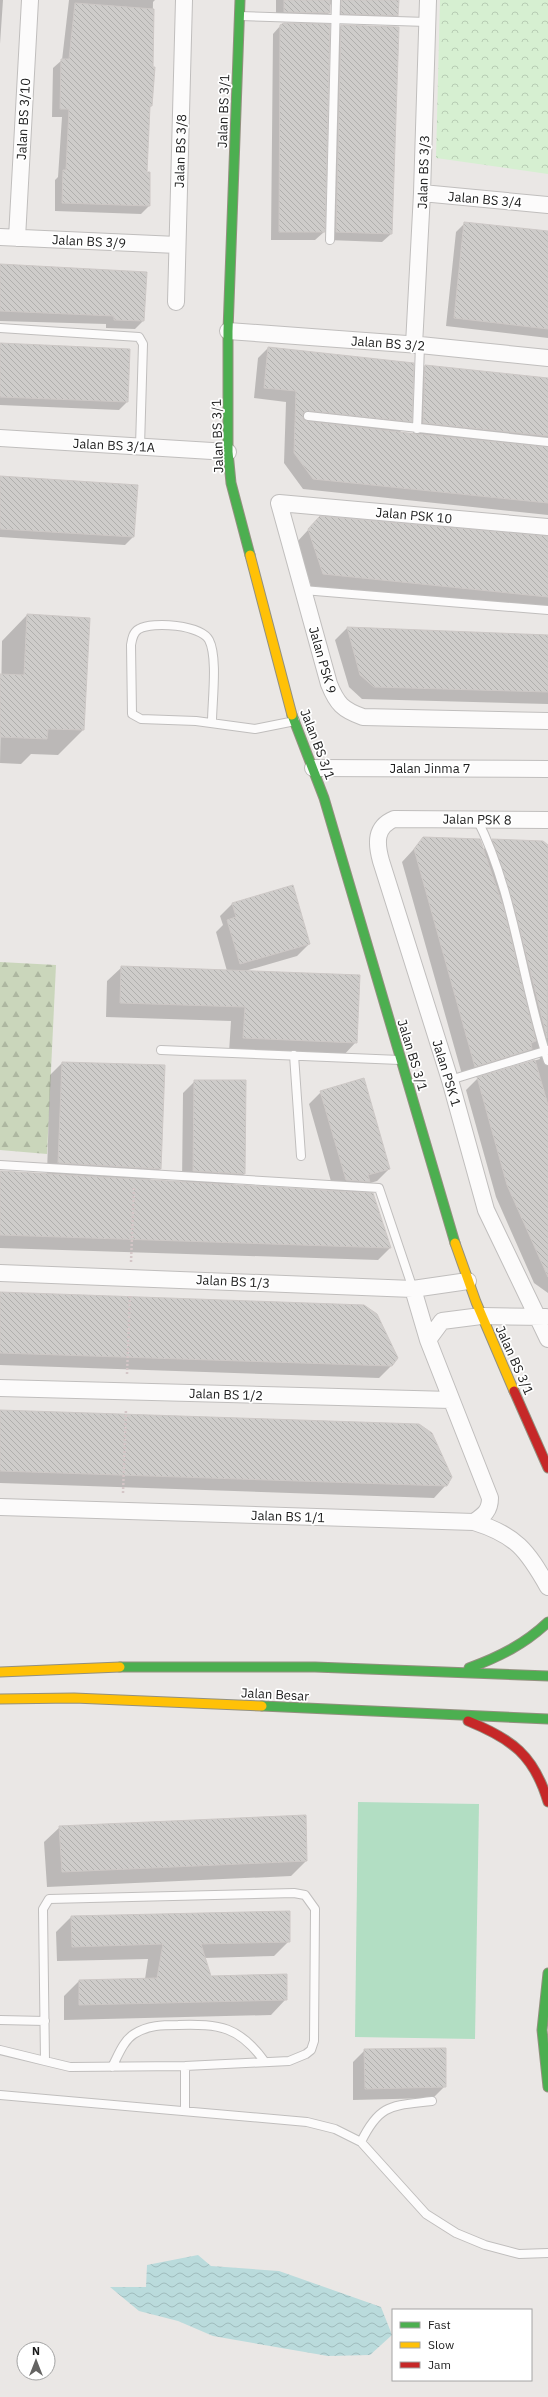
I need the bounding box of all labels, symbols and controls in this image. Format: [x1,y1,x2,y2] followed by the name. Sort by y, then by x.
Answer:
[214,73,233,148] street label: Jalan BS 3/1
[13,77,34,160] street label: Jalan BS 3/10
[171,113,190,188] street label: Jalan BS 3/8
[414,135,433,209] street label: Jalan BS 3/3
[447,188,523,211] street label: Jalan BS 3/4
[51,231,126,252] street label: Jalan BS 3/9
[350,332,426,355] street label: Jalan BS 3/2
[208,398,227,473] street label: Jalan BS 3/1
[72,435,156,456] street label: Jalan BS 3/1A
[375,504,453,527] street label: Jalan PSK 10
[305,625,340,696] street label: Jalan PSK 9
[296,706,339,782] street label: Jalan BS 3/1
[390,760,470,777] street label: Jalan Jinma 7
[442,810,512,829] street label: Jalan PSK 8
[394,1017,432,1093] street label: Jalan BS 3/1
[428,1038,465,1109] street label: Jalan PSK 1
[195,1271,270,1292] street label: Jalan BS 1/3
[492,1323,537,1398] street label: Jalan BS 3/1
[189,1385,263,1404] street label: Jalan BS 1/2
[251,1507,326,1526] street label: Jalan BS 1/1
[240,1684,310,1705] street label: Jalan Besar
[392,2309,532,2381] legend
[428,2317,451,2332] text: Fast
[428,2337,454,2352] text: Slow
[16,2341,56,2381] north arrow
[32,2344,40,2358] text: N
[428,2357,451,2372] text: Jam

